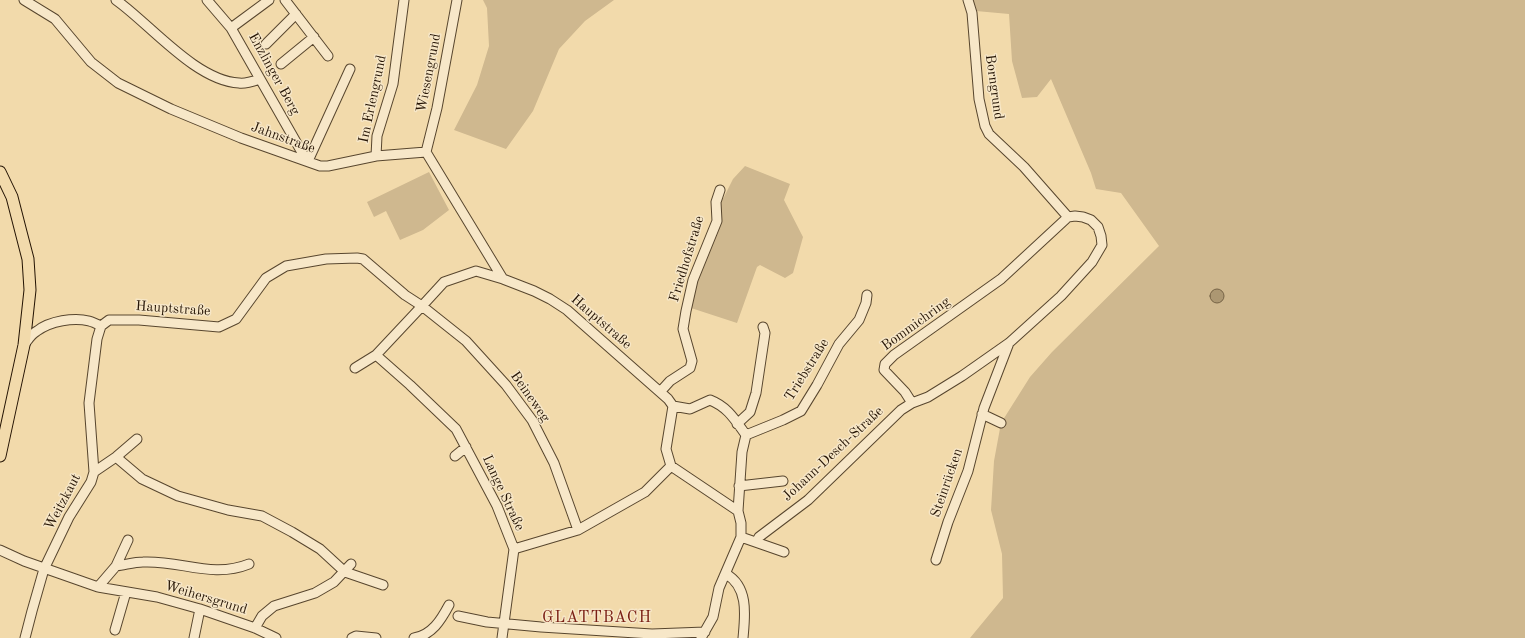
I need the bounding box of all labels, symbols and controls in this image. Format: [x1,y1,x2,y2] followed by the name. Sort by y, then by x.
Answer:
[244,30,304,118] street label: Enzlinger Berg
[413,32,445,114] street label: Wiesengrund
[981,53,1007,121] street label: Borngrund
[355,54,391,144] street label: Im Erlengrund
[249,119,317,157] street label: Jahnstraße
[666,214,708,304] street label: Friedhofstraße
[567,291,635,353] street label: Hauptstraße
[878,293,954,355] street label: Bommichring
[135,298,211,320] street label: Hauptstraße
[781,336,833,404] street label: Triebstraße
[506,368,554,426] street label: Beineweg
[779,403,887,505] street label: Johann-Desch-Straße
[927,446,967,520] street label: Steinrücken
[478,452,528,534] street label: Lange Straße
[41,471,85,533] street label: Weitzkaut
[163,577,249,619] street label: Weihersgrund
[542,608,652,628] district label: GLATTBACH

